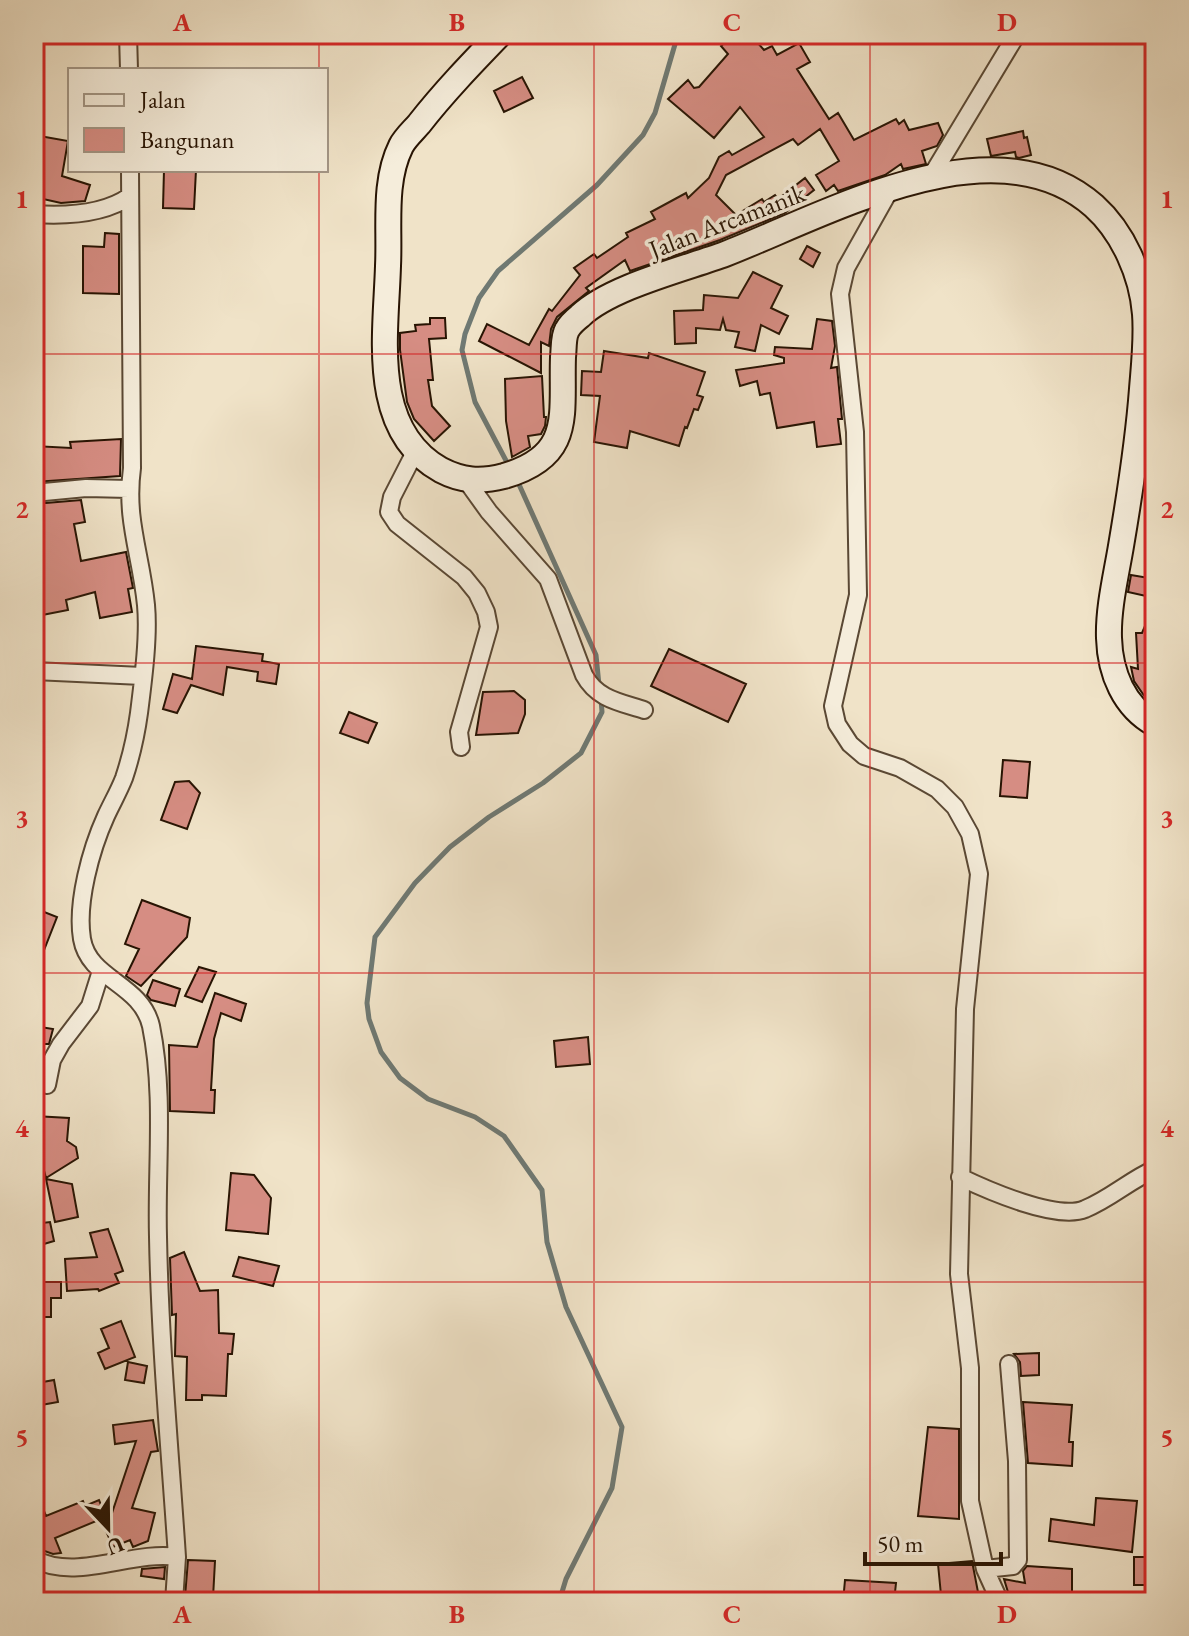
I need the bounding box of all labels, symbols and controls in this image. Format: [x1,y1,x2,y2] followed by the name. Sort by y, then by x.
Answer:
[172,5,192,39] text: A
[449,5,465,39] text: B
[723,5,741,39] text: C
[997,5,1017,39] text: D
[68,68,328,172] legend
[138,84,186,115] text: Jalan
[140,124,235,155] text: Bangunan
[642,175,811,267] street label: Jalan Arcamanik
[15,182,29,216] text: 1
[1160,182,1174,216] text: 1
[15,492,29,526] text: 2
[1160,492,1174,526] text: 2
[15,801,29,835] text: 3
[1160,801,1174,835] text: 3
[15,1111,29,1145] text: 4
[1160,1111,1174,1145] text: 4
[15,1420,29,1454] text: 5
[1160,1420,1174,1454] text: 5
[68,1488,148,1568] north arrow
[865,1516,1001,1566] scale bar
[877,1528,924,1559] text: 50 m
[102,1530,128,1563] text: U
[172,1597,192,1631] text: A
[449,1597,465,1631] text: B
[723,1597,741,1631] text: C
[997,1597,1017,1631] text: D

